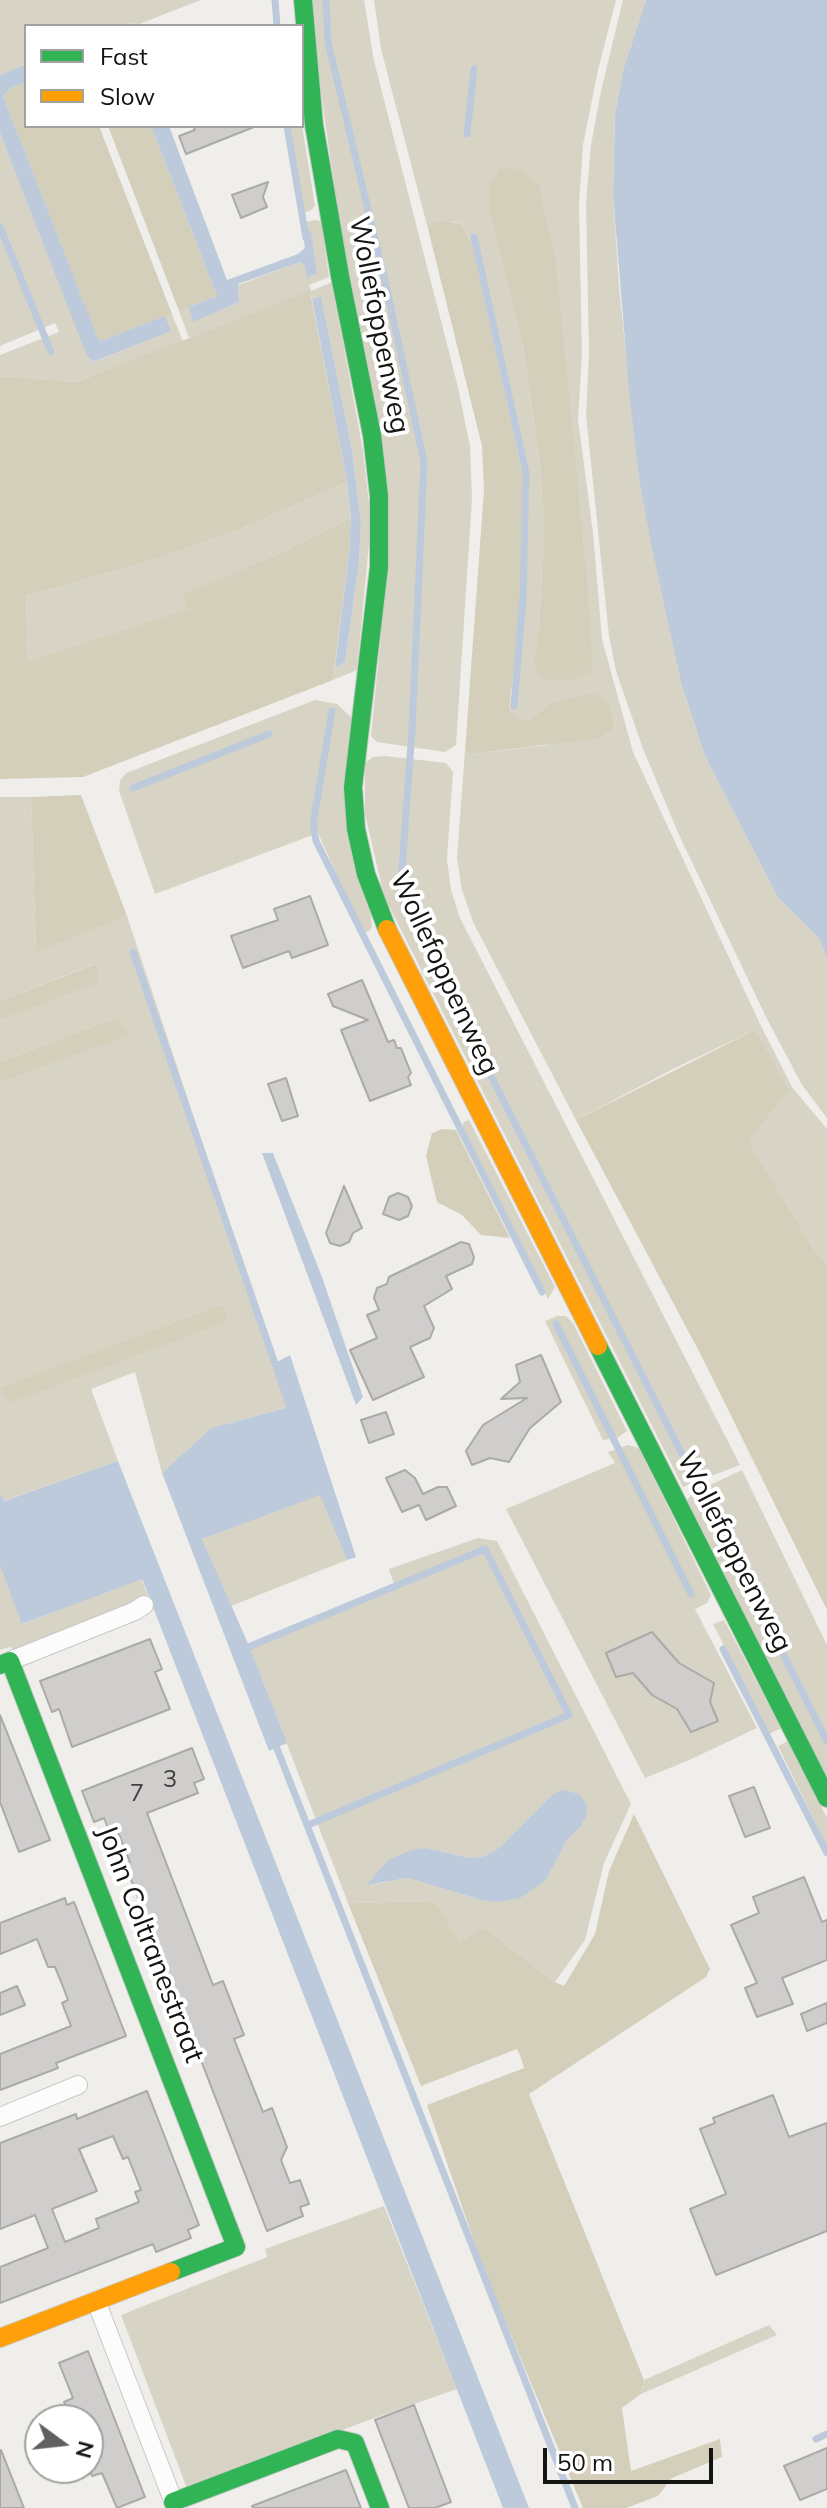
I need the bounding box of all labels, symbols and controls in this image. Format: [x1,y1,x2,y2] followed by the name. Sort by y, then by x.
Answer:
[24,24,304,128] legend
[100,41,148,71] text: Fast
[100,81,155,111] text: Slow
[341,214,417,436] street label: Wollefoppenweg
[382,866,506,1080] street label: Wollefoppenweg
[669,1446,799,1658] street label: Wollefoppenweg
[163,1766,177,1794] house number: 3
[130,1780,144,1808] house number: 7
[89,1821,211,2067] street label: John Coltranestraat
[24,2404,104,2484] north arrow
[547,2432,717,2482] scale bar
[70,2438,101,2461] text: N
[557,2447,613,2477] text: 50 m

